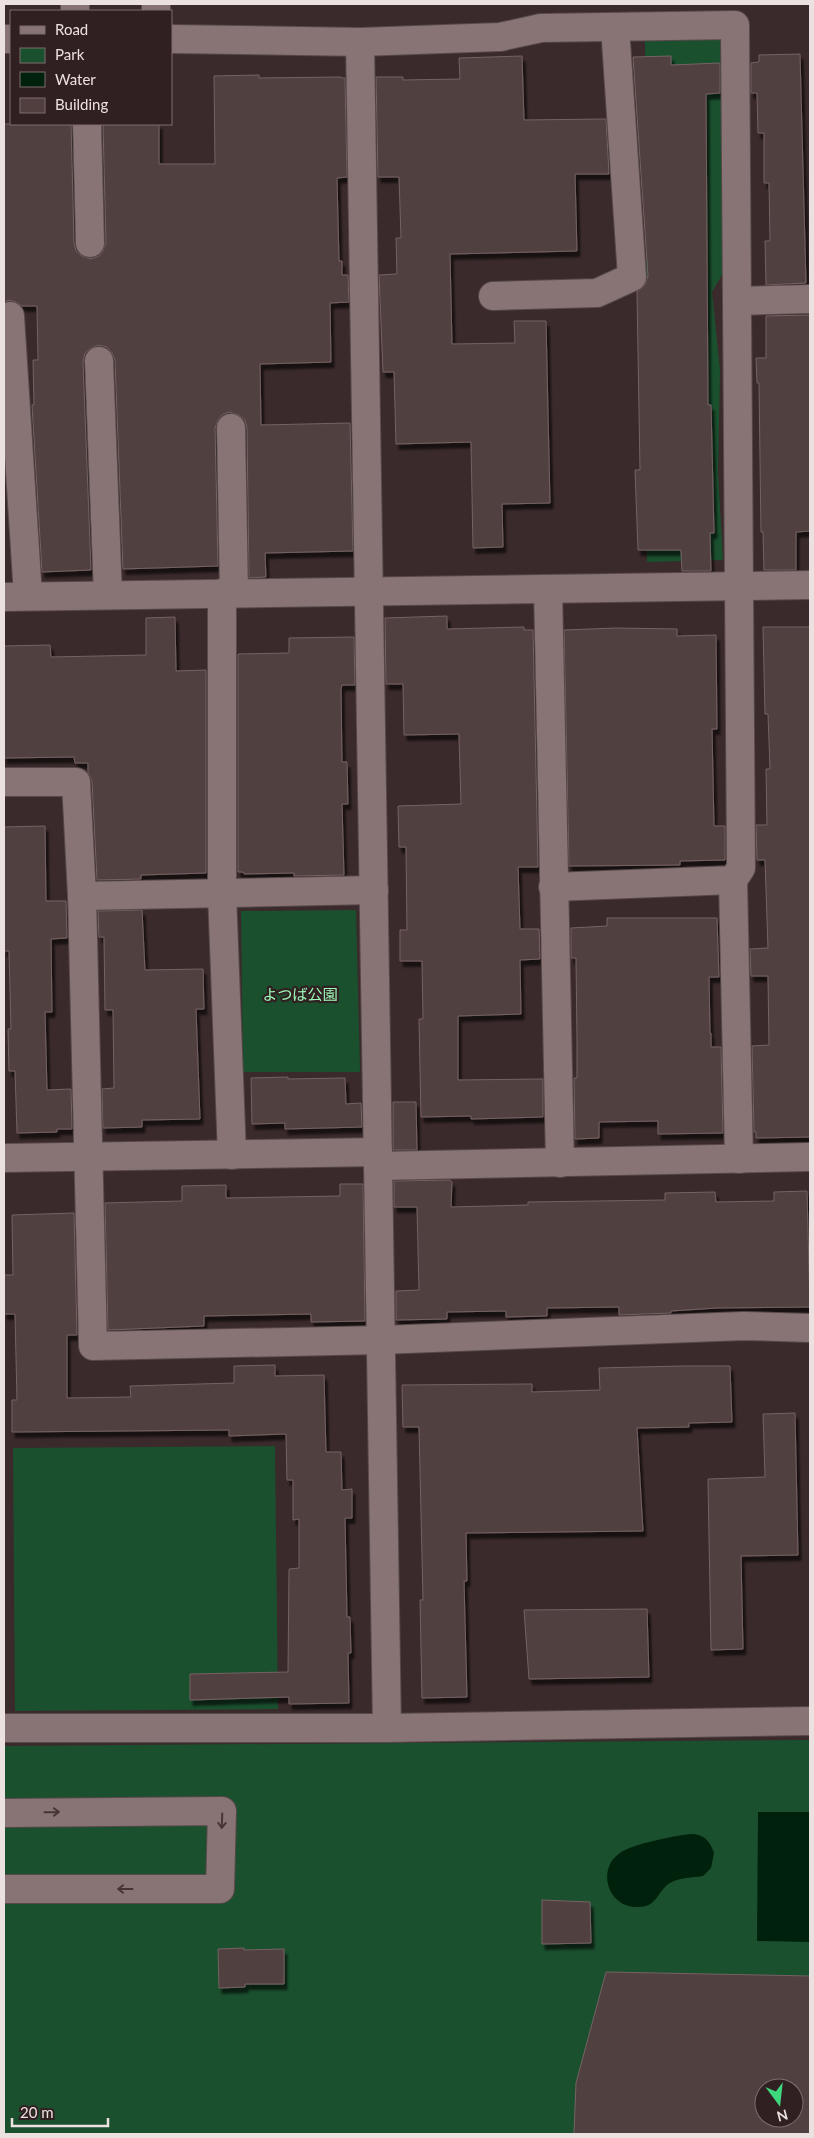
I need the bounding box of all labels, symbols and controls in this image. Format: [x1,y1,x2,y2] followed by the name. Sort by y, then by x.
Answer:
[10,10,172,125] legend
[55,20,88,38] text: Road
[55,45,85,63] text: Park
[55,70,96,88] text: Water
[55,95,108,113] text: Building
[262,985,338,1003] park label: よつば公園
[44,1807,60,1817] one-way arrow
[217,1812,227,1829] one-way arrow
[118,1884,134,1894] one-way arrow
[754,2078,804,2128] north arrow
[12,2096,109,2128] scale bar
[20,2103,54,2121] text: 20 m
[775,2106,790,2126] text: N

